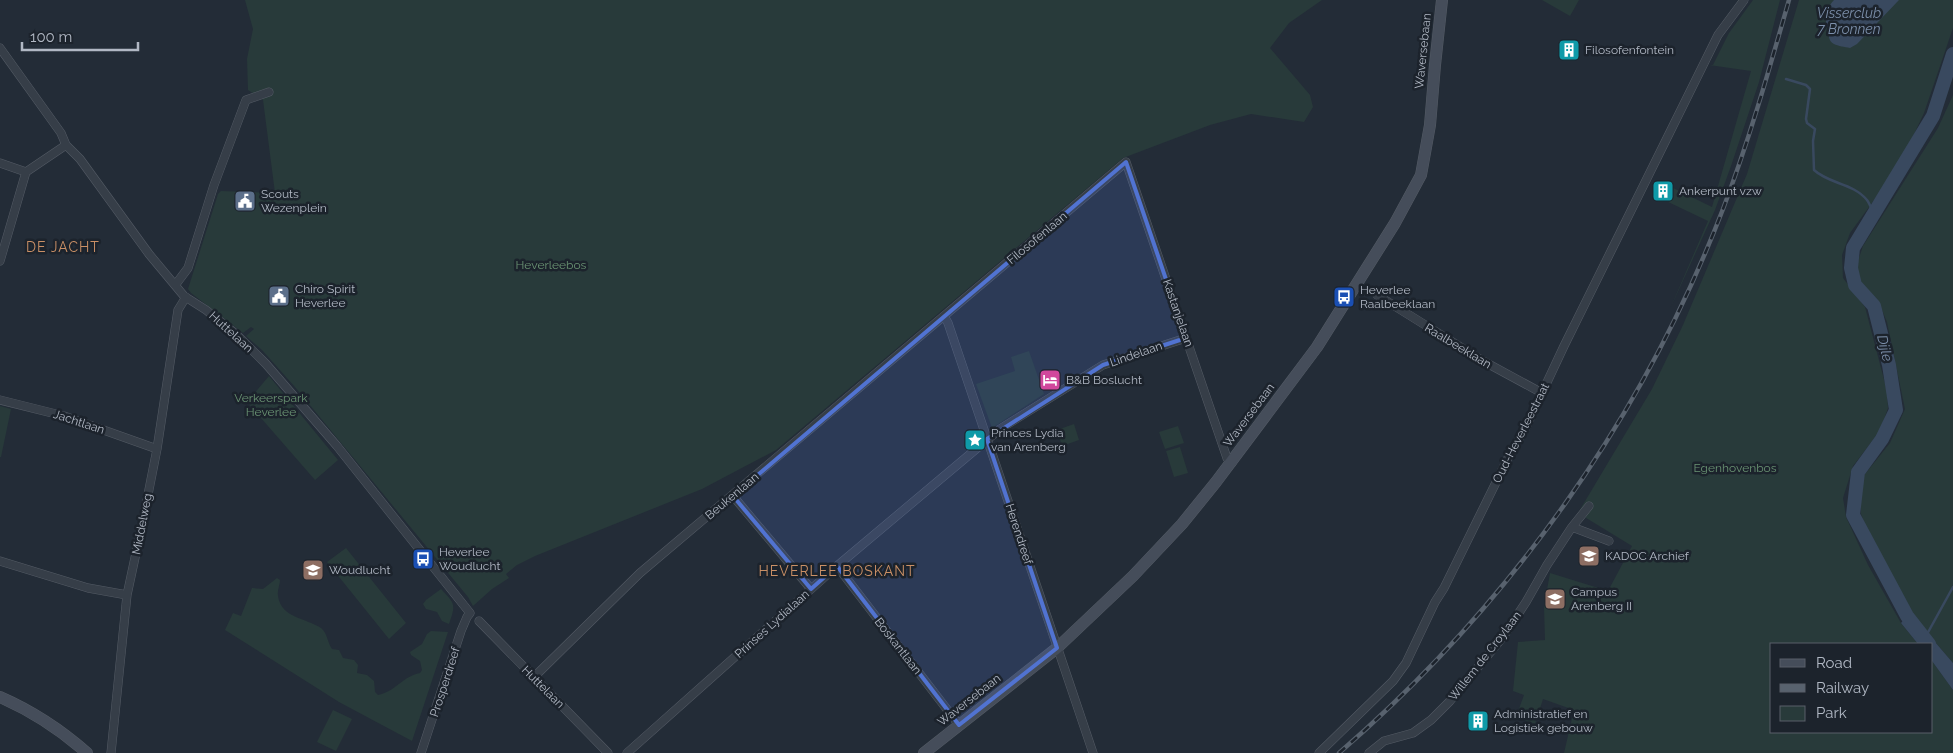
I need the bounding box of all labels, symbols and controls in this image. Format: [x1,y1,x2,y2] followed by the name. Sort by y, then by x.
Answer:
[1816,5,1881,37] water label: Visserclub 7 Bronnen
[1412,12,1434,90] street label: Waversebaan
[22,20,139,52] scale bar
[30,28,72,46] text: 100 m
[1557,38,1581,62] building icon: Filosofenfontein
[1585,43,1674,57] place label: Filosofenfontein
[1651,179,1675,203] building icon: Ankerpunt vzw
[1679,184,1762,198] place label: Ankerpunt vzw
[261,187,327,215] place label: Scouts Wezenplein
[233,189,257,213] public building icon: Scouts Wezenplein
[1004,209,1070,267] street label: Filosofenlaan
[26,239,100,255] district label: DE JACHT
[516,258,587,272] park label: Heverleebos
[1160,277,1196,349] street label: Kastanjelaan
[295,282,355,310] place label: Chiro Spirit Heverlee
[1360,283,1435,311] place label: Heverlee Raalbeeklaan
[267,284,291,308] public building icon: Chiro Spirit Heverlee
[1332,285,1356,309] bus stop icon: Heverlee Raalbeeklaan
[206,309,256,355] street label: Huttelaan
[1422,321,1494,371] street label: Raalbeeklaan
[1874,333,1896,363] water label: Dijle
[1108,339,1164,369] street label: Lindelaan
[1038,368,1062,392] hotel icon: B&B Boslucht
[1066,373,1142,387] place label: B&B Boslucht
[1221,380,1277,450] street label: Waversebaan
[1490,381,1552,485] street label: Oud-Heverleestraat
[234,391,308,419] park label: Verkeerspark Heverlee
[52,407,106,437] street label: Jachtlaan
[991,426,1066,454] place label: Princes Lydia van Arenberg
[963,428,987,452] place icon: Princes Lydia van Arenberg
[1693,461,1777,475] park label: Egenhovenbos
[702,470,762,522] street label: Beukenlaan
[129,492,155,556] street label: Middelweg
[1003,502,1036,567] street label: Herendreef
[1577,544,1601,568] school or university icon: KADOC Archief
[439,545,500,573] place label: Heverlee Woudlucht
[411,547,435,571] bus stop icon: Heverlee Woudlucht
[1605,549,1690,563] place label: KADOC Archief
[301,558,325,582] school or university icon: Woudlucht
[329,563,390,577] place label: Woudlucht
[759,563,915,579] district label: HEVERLEE BOSKANT
[1571,585,1632,613] place label: Campus Arenberg II
[732,587,812,661] street label: Prinses Lydialaan
[1543,587,1567,611] school or university icon: Campus Arenberg II
[1446,609,1524,703] street label: Willem de Croylaan
[872,615,924,677] street label: Boskantlaan
[1770,643,1933,733] legend
[427,644,463,719] street label: Prosperdreef
[1816,654,1852,672] text: Road
[519,663,567,711] street label: Huttelaan
[935,671,1003,729] street label: Waversebaan
[1816,679,1869,697] text: Railway
[1816,704,1847,722] text: Park
[1494,707,1593,735] place label: Administratief en Logistiek gebouw
[1466,709,1490,733] building icon: Administratief en Logistiek gebouw

